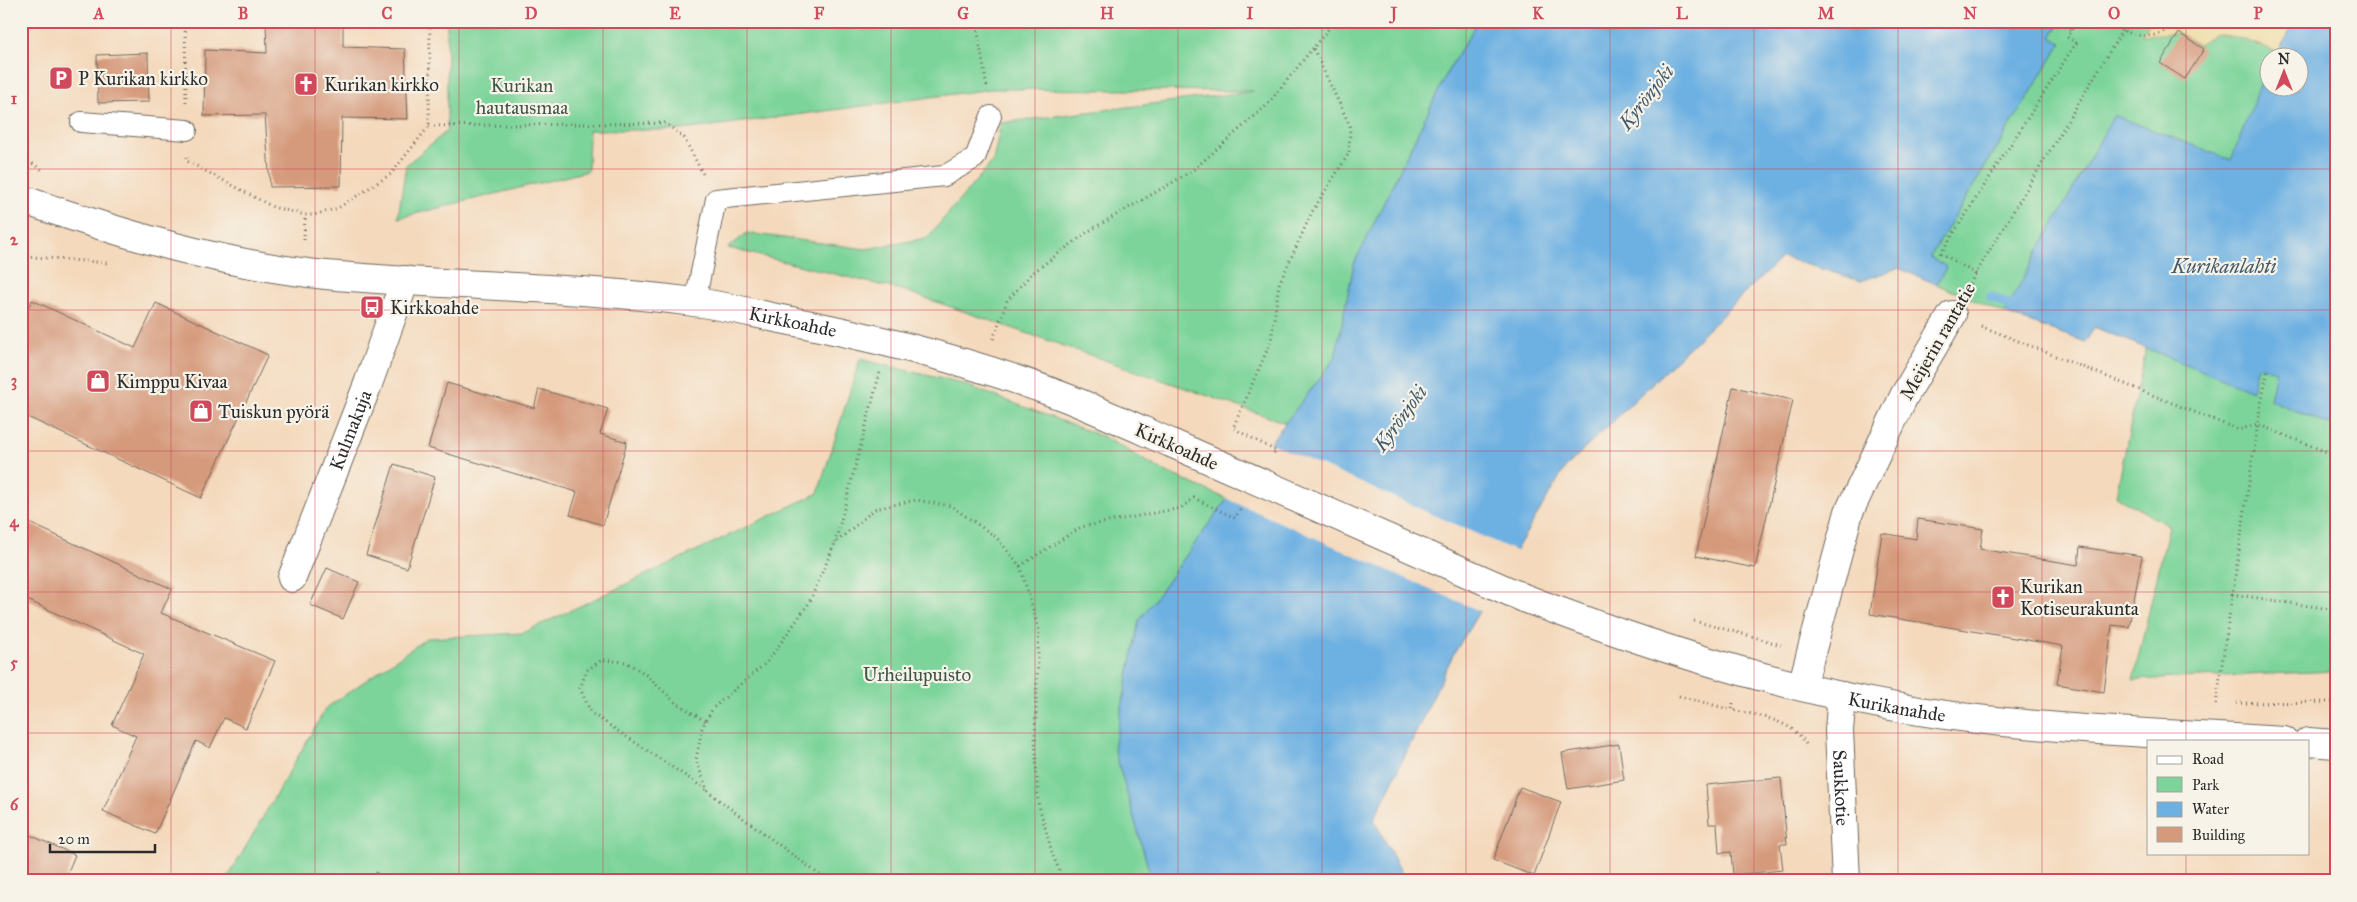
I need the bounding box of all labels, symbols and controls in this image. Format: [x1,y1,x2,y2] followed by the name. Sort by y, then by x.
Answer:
[93,4,105,23] text: A
[238,4,248,23] text: B
[382,4,393,23] text: C
[525,4,538,23] text: D
[669,4,681,23] text: E
[814,4,825,23] text: F
[957,4,969,23] text: G
[1100,4,1114,23] text: H
[1247,4,1254,23] text: I
[1389,4,1398,24] text: J
[1532,4,1544,23] text: K
[1676,4,1688,23] text: L
[1818,4,1835,23] text: M
[1963,4,1977,23] text: N
[2108,4,2120,23] text: O
[2253,4,2263,23] text: P
[2260,48,2310,98] north arrow
[2278,51,2290,68] text: N
[1613,60,1679,135] water label: Kyrönjoki
[48,65,74,91] parking icon: P Kurikan kirkko
[78,67,208,90] place label: P Kurikan kirkko
[293,71,319,97] church icon: Kurikan kirkko
[324,73,439,96] place label: Kurikan kirkko
[476,74,569,119] park label: Kurikan hautausmaa
[11,89,18,108] text: 1
[10,230,19,249] text: 2
[2171,254,2276,278] water label: Kurikanlahti
[1895,278,1980,404] street label: Meijerin rantatie
[359,294,385,320] bus stop icon: Kirkkoahde
[390,296,479,319] place label: Kirkkoahde
[747,301,839,342] street label: Kirkkoahde
[85,368,111,394] shop icon: Kimppu Kivaa
[116,370,228,393] place label: Kimppu Kivaa
[11,371,17,391] text: 3
[1367,380,1432,456] water label: Kyrönjoki
[324,386,377,473] street label: Kulmakuja
[188,398,214,424] shop icon: Tuiskun pyörä
[218,400,330,423] place label: Tuiskun pyörä
[1132,418,1222,475] street label: Kirkkoahde
[10,512,20,532] text: 4
[2020,575,2140,620] place label: Kurikan Kotiseurakunta
[1990,584,2016,610] church icon: Kurikan Kotiseurakunta
[10,653,18,672] text: 5
[863,663,972,686] park label: Urheilupuisto
[1846,687,1947,727] street label: Kurikanahde
[2147,740,2310,854] legend
[1828,749,1854,826] street label: Saukkotie
[2192,750,2224,768] text: Road
[2192,776,2219,794] text: Park
[10,795,19,814] text: 6
[2192,800,2229,818] text: Water
[50,822,155,854] scale bar
[2192,826,2246,844] text: Building
[58,830,90,848] text: 20 m

